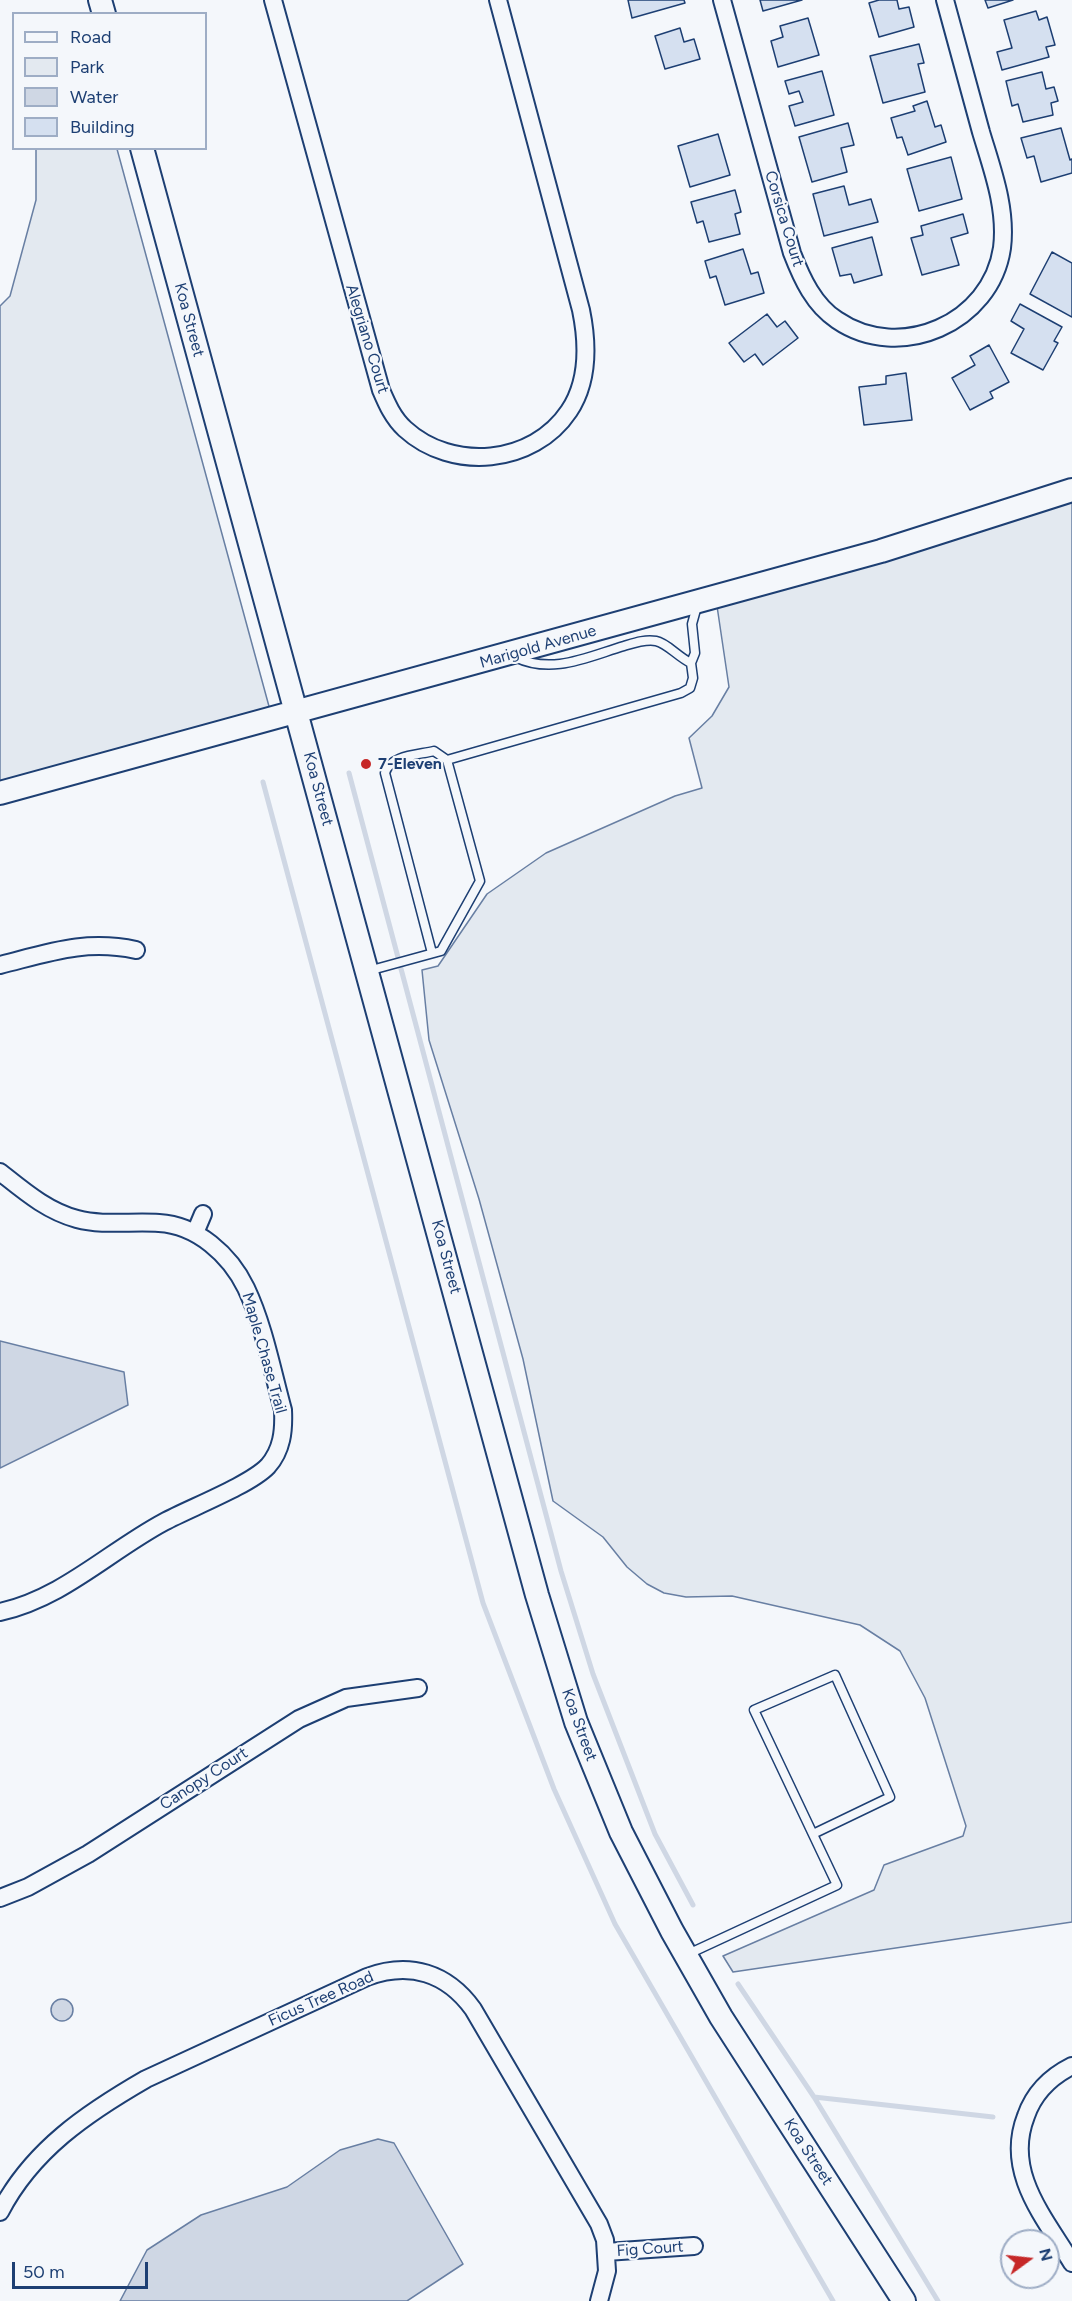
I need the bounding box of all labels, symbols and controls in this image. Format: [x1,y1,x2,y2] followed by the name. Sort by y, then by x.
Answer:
[12,12,207,150] legend
[70,26,111,48] text: Road
[70,56,104,78] text: Park
[70,86,118,108] text: Water
[70,116,135,138] text: Building
[760,169,808,269] street label: Corsica Court
[170,281,208,359] street label: Koa Street
[341,282,393,396] street label: Alegriano Court
[477,621,599,673] street label: Marigold Avenue
[299,750,337,828] street label: Koa Street
[378,754,442,774] place label: 7-Eleven
[359,757,373,771] marker: 7-Eleven
[427,1218,465,1296] street label: Koa Street
[238,1290,290,1416] street label: Maple Chase Trail
[557,1686,601,1764] street label: Koa Street
[157,1744,251,1814] street label: Canopy Court
[265,1967,377,2031] street label: Ficus Tree Road
[779,2115,837,2189] street label: Koa Street
[1000,2229,1060,2289] north arrow
[616,2237,684,2261] street label: Fig Court
[1035,2246,1057,2263] text: N
[15,2250,152,2288] scale bar
[23,2261,65,2283] text: 50 m

